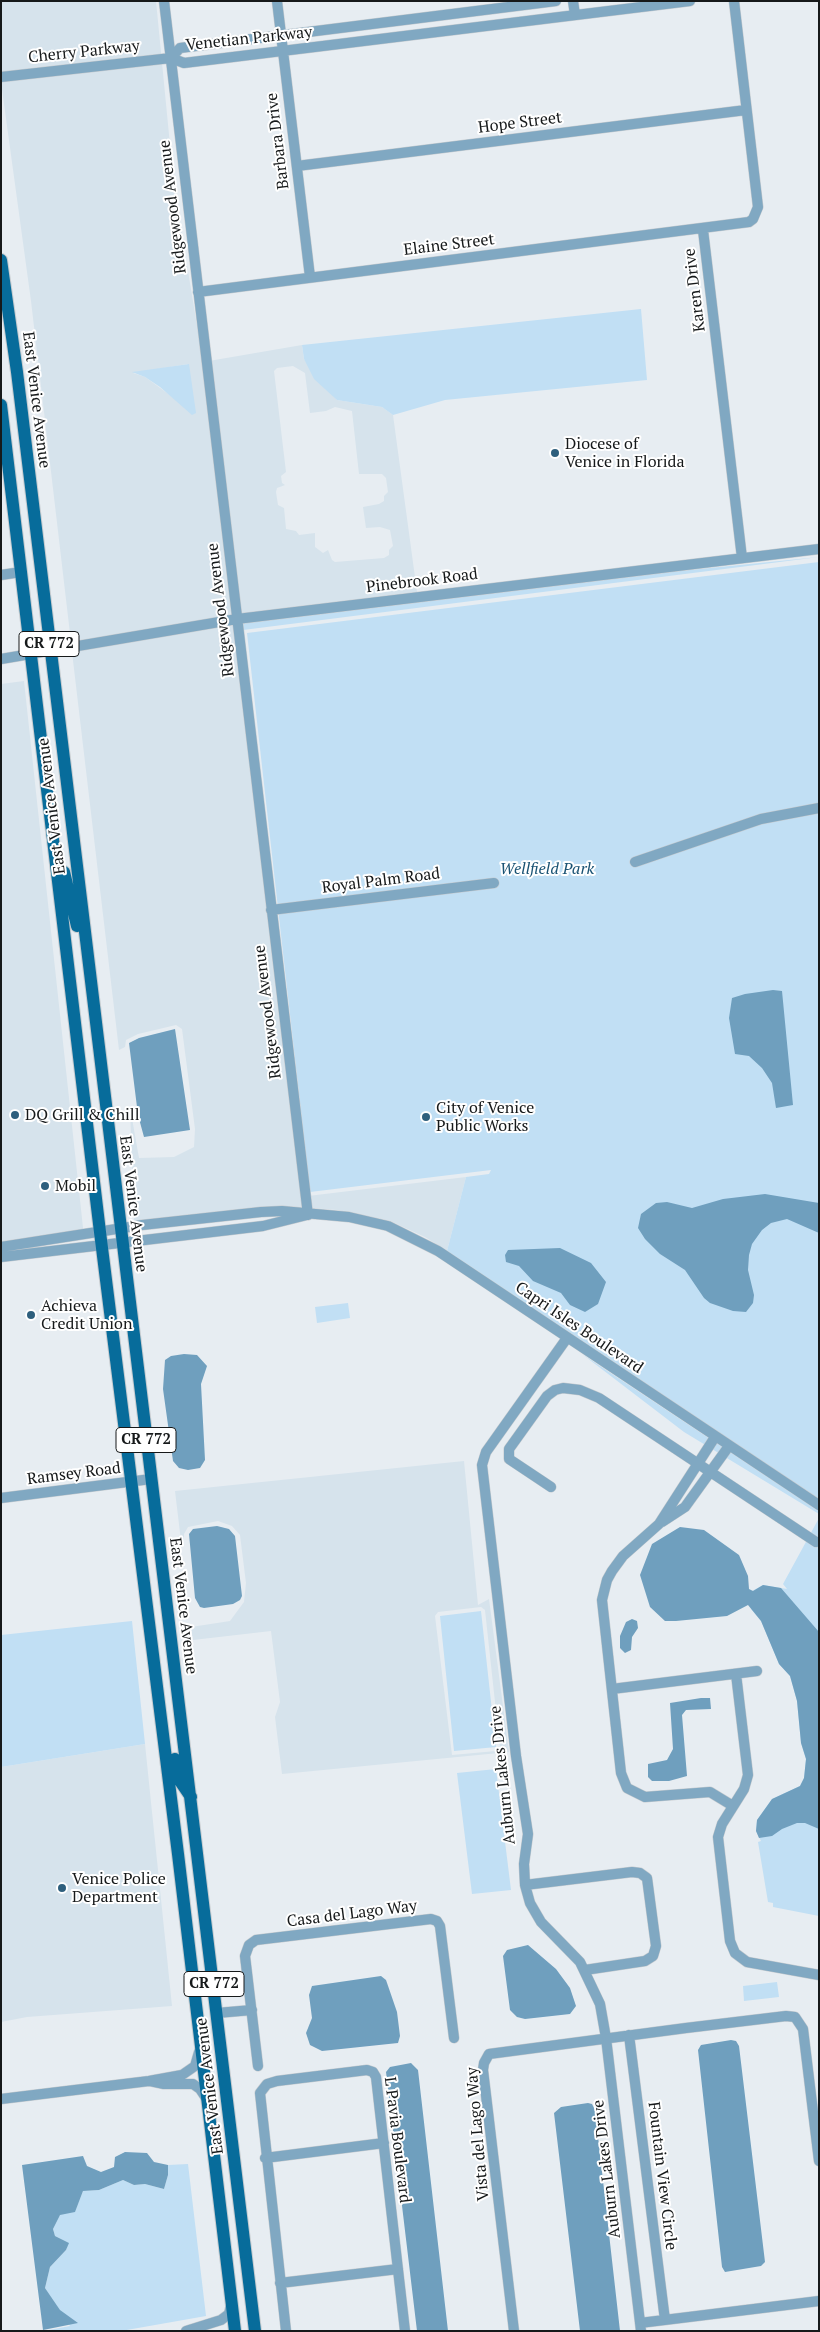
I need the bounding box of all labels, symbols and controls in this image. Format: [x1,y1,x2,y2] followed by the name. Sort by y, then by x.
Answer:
[185,23,313,55] street label: Venetian Parkway
[27,37,141,67] street label: Cherry Parkway
[263,92,293,190] street label: Barbara Drive
[477,108,563,138] street label: Hope Street
[155,139,191,275] street label: Ridgewood Avenue
[403,230,495,260] street label: Elaine Street
[680,247,710,333] street label: Karen Drive
[18,331,54,469] street label: East Venice Avenue
[565,434,684,472] place label: Diocese of Venice in Florida
[549,447,561,459] marker: Diocese of Venice in Florida
[203,542,239,678] street label: Ridgewood Avenue
[365,565,479,597] street label: Pinebrook Road
[19,632,79,656] road number: CR 772
[34,737,70,875] street label: East Venice Avenue
[500,859,594,879] park label: Wellfield Park
[321,864,441,898] street label: Royal Palm Road
[250,944,286,1080] street label: Ridgewood Avenue
[436,1098,534,1136] place label: City of Venice Public Works
[25,1105,139,1125] place label: DQ Grill & Chill
[9,1109,21,1121] marker: DQ Grill & Chill
[420,1111,432,1123] marker: City of Venice Public Works
[115,1135,151,1273] street label: East Venice Avenue
[55,1176,96,1196] place label: Mobil
[39,1180,51,1192] marker: Mobil
[511,1278,647,1378] street label: Capri Isles Boulevard
[41,1296,132,1334] place label: Achieva Credit Union
[25,1309,37,1321] marker: Achieva Credit Union
[116,1428,176,1452] road number: CR 772
[26,1459,122,1489] street label: Ramsey Road
[165,1537,201,1675] street label: East Venice Avenue
[486,1705,520,1845] street label: Auburn Lakes Drive
[72,1869,166,1907] place label: Venice Police Department
[56,1882,68,1894] marker: Venice Police Department
[286,1896,418,1932] street label: Casa del Lago Way
[184,1972,244,1996] road number: CR 772
[192,2017,228,2155] street label: East Venice Avenue
[463,2066,493,2202] street label: Vista del Lago Way
[380,2076,414,2204] street label: L Pavia Boulevard
[589,2099,625,2239] street label: Auburn Lakes Drive
[643,2101,681,2251] street label: Fountain View Circle

